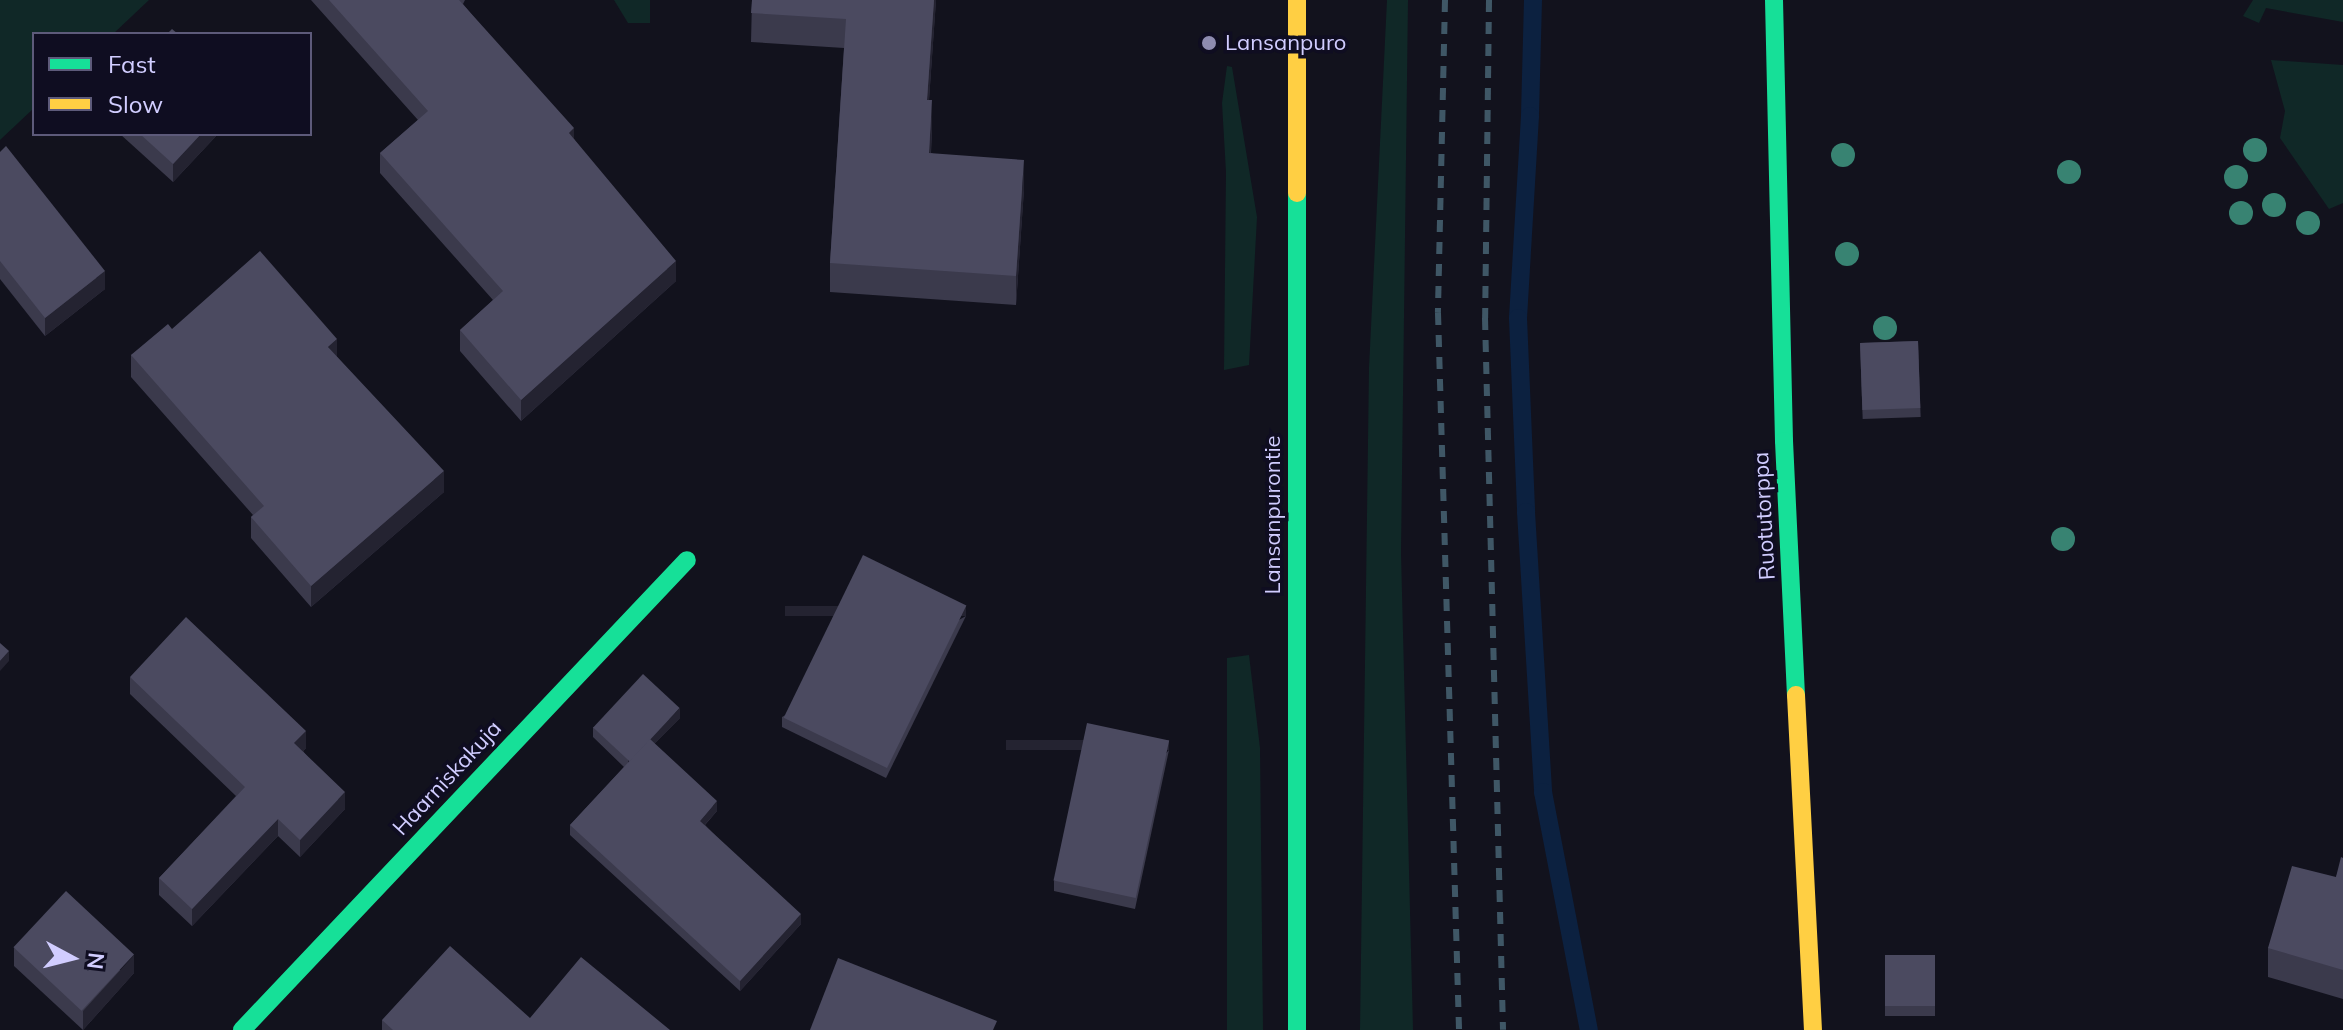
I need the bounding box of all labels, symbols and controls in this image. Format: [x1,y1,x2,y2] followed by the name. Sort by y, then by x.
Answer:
[1225,30,1346,56] place label: Lansanpuro
[32,32,312,136] legend
[1200,34,1218,52] marker: Lansanpuro
[108,49,156,79] text: Fast
[108,89,163,119] text: Slow
[1260,435,1286,595] street label: Lansanpurontie
[1747,451,1781,581] street label: Ruotutorppa
[387,715,507,841] street label: Haarniskakuja
[32,918,112,998] north arrow
[81,951,111,971] text: N

